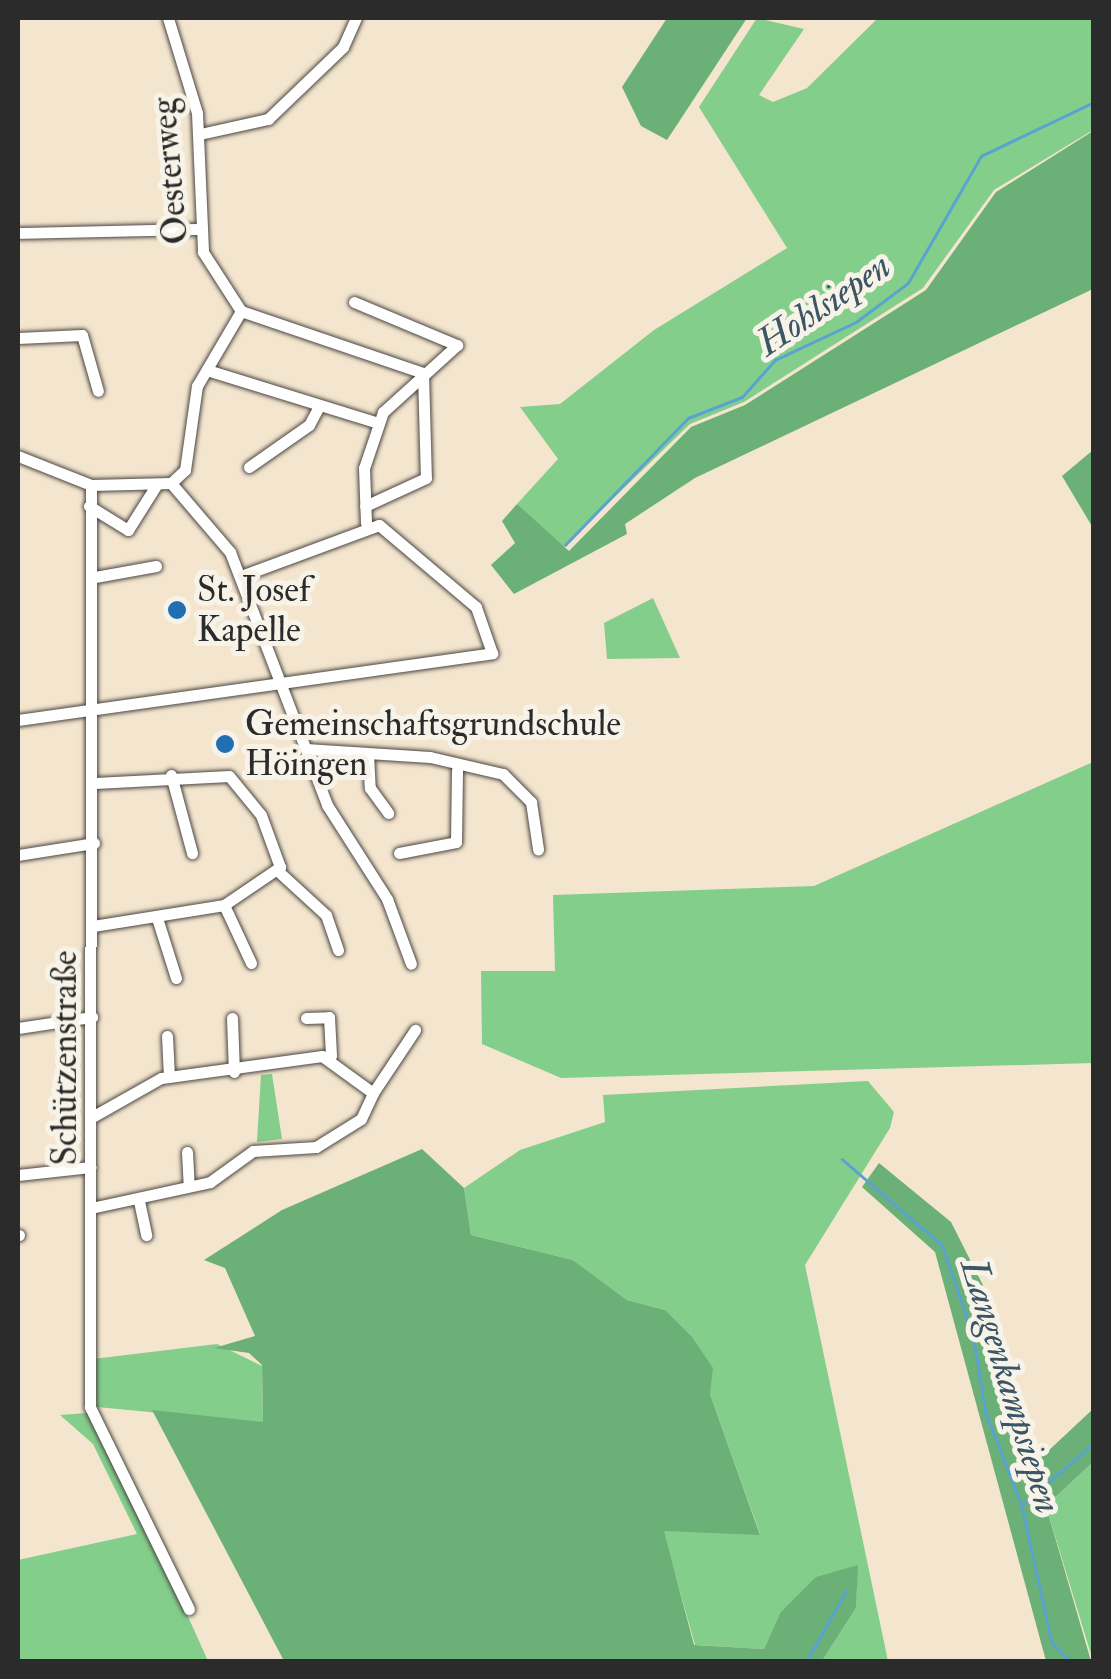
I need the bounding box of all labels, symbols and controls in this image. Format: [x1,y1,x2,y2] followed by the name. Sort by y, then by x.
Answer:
[143,96,197,246] street label: Oesterweg
[748,244,900,366] water label: Hohlsiepen
[197,569,310,651] place label: St. Josef Kapelle
[166,599,188,621] marker: St. Josef Kapelle
[245,703,621,785] place label: Gemeinschaftsgrundschule Höingen
[214,733,236,755] marker: Gemeinschaftsgrundschule Höingen
[44,951,86,1165] street label: Schützenstraße
[950,1253,1070,1519] water label: Langenkampsiepen

